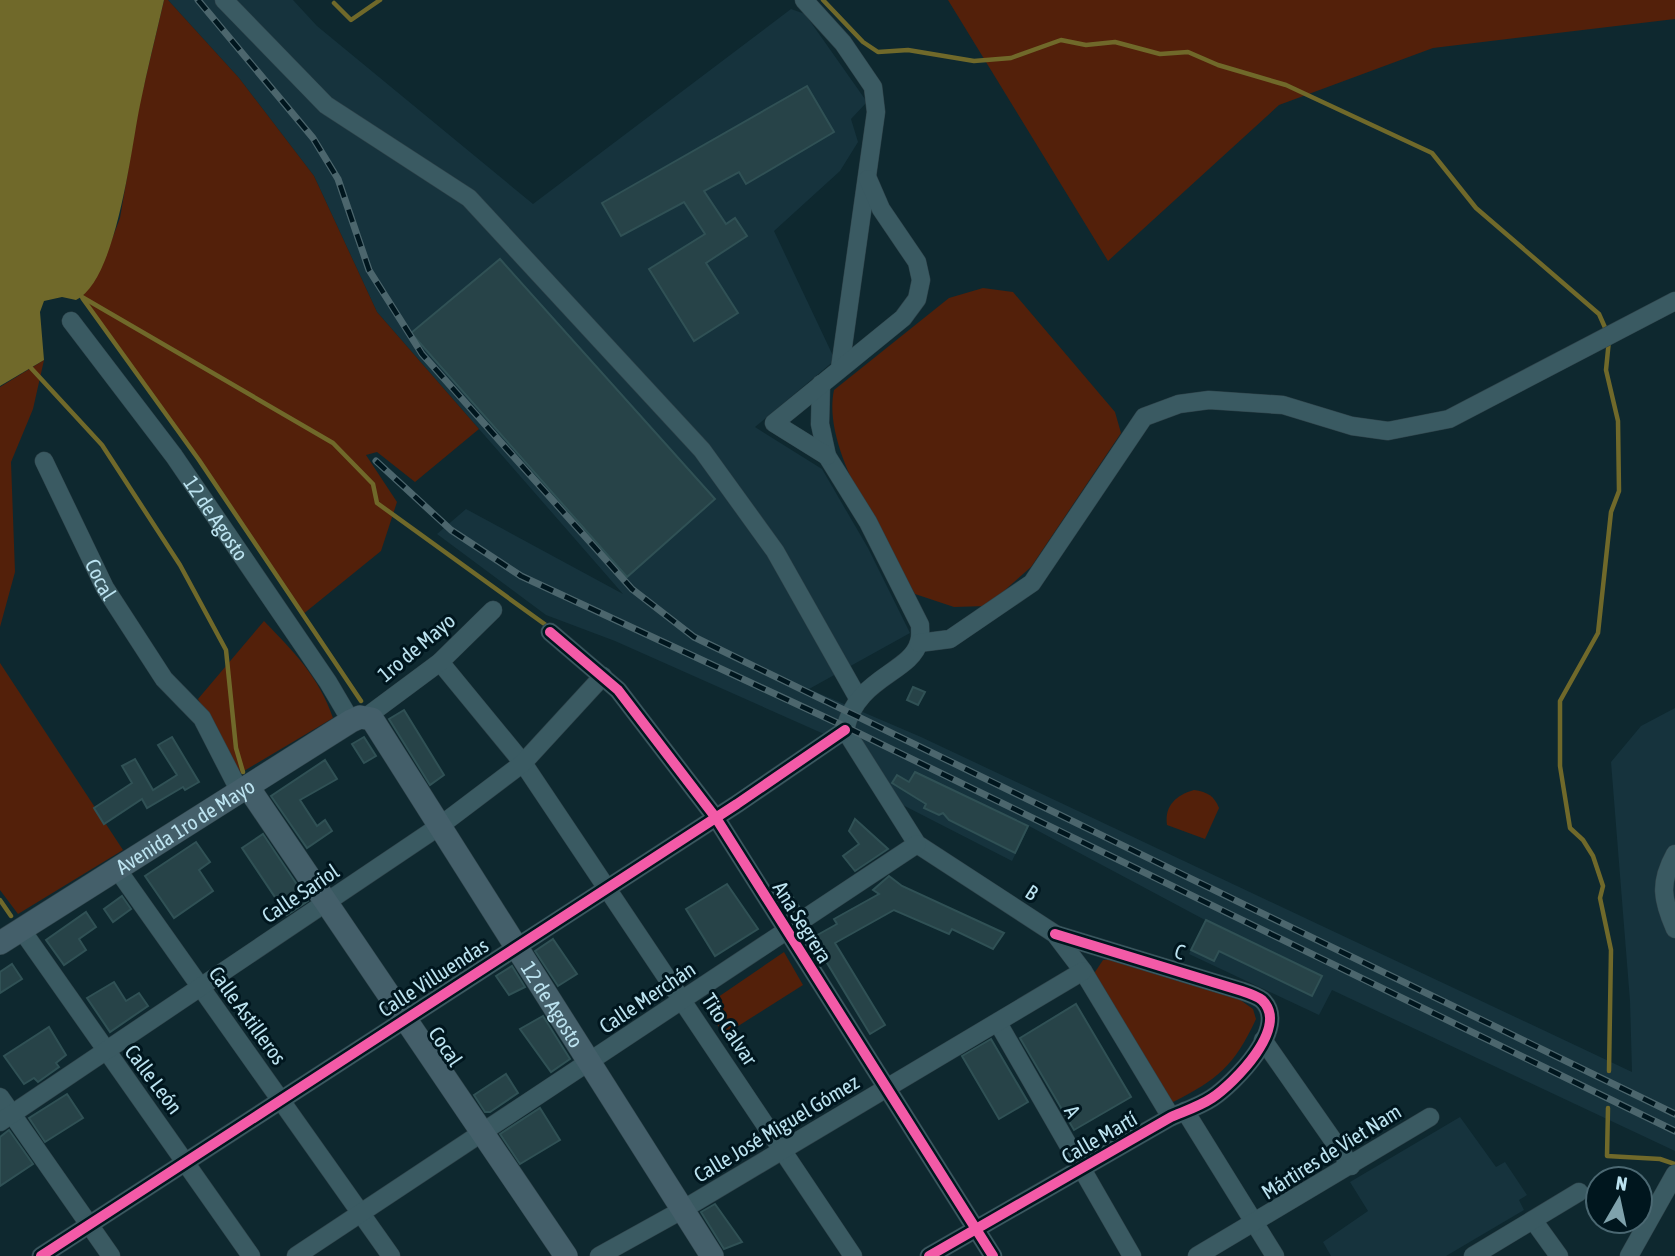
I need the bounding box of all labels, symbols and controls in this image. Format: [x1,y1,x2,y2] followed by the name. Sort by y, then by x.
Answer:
[179,471,254,565] street label: 12 de Agosto
[81,555,121,604] street label: Cocal
[373,608,459,686] street label: 1ro de Mayo
[111,773,259,879] street label: Avenida 1ro de Mayo
[257,858,343,927] street label: Calle Sariol
[769,877,837,967] street label: Ana Segrera
[1021,879,1043,905] street label: B
[374,933,492,1021] street label: Calle Villuendas
[1172,938,1189,964] street label: C
[595,956,699,1038] street label: Calle Merchán
[517,957,589,1052] street label: 12 de Agosto
[204,961,292,1069] street label: Calle Astilleros
[697,989,763,1070] street label: Tito Calvar
[424,1022,468,1071] street label: Cocal
[120,1040,188,1118] street label: Calle León
[689,1069,863,1187] street label: Calle José Miguel Gómez
[1257,1098,1405,1204] street label: Mártires de Viet Nam
[1060,1101,1086,1122] street label: A
[1057,1106,1141,1168] street label: Calle Martí
[1584,1165,1654,1235] north arrow
[1614,1171,1629,1195] text: N

